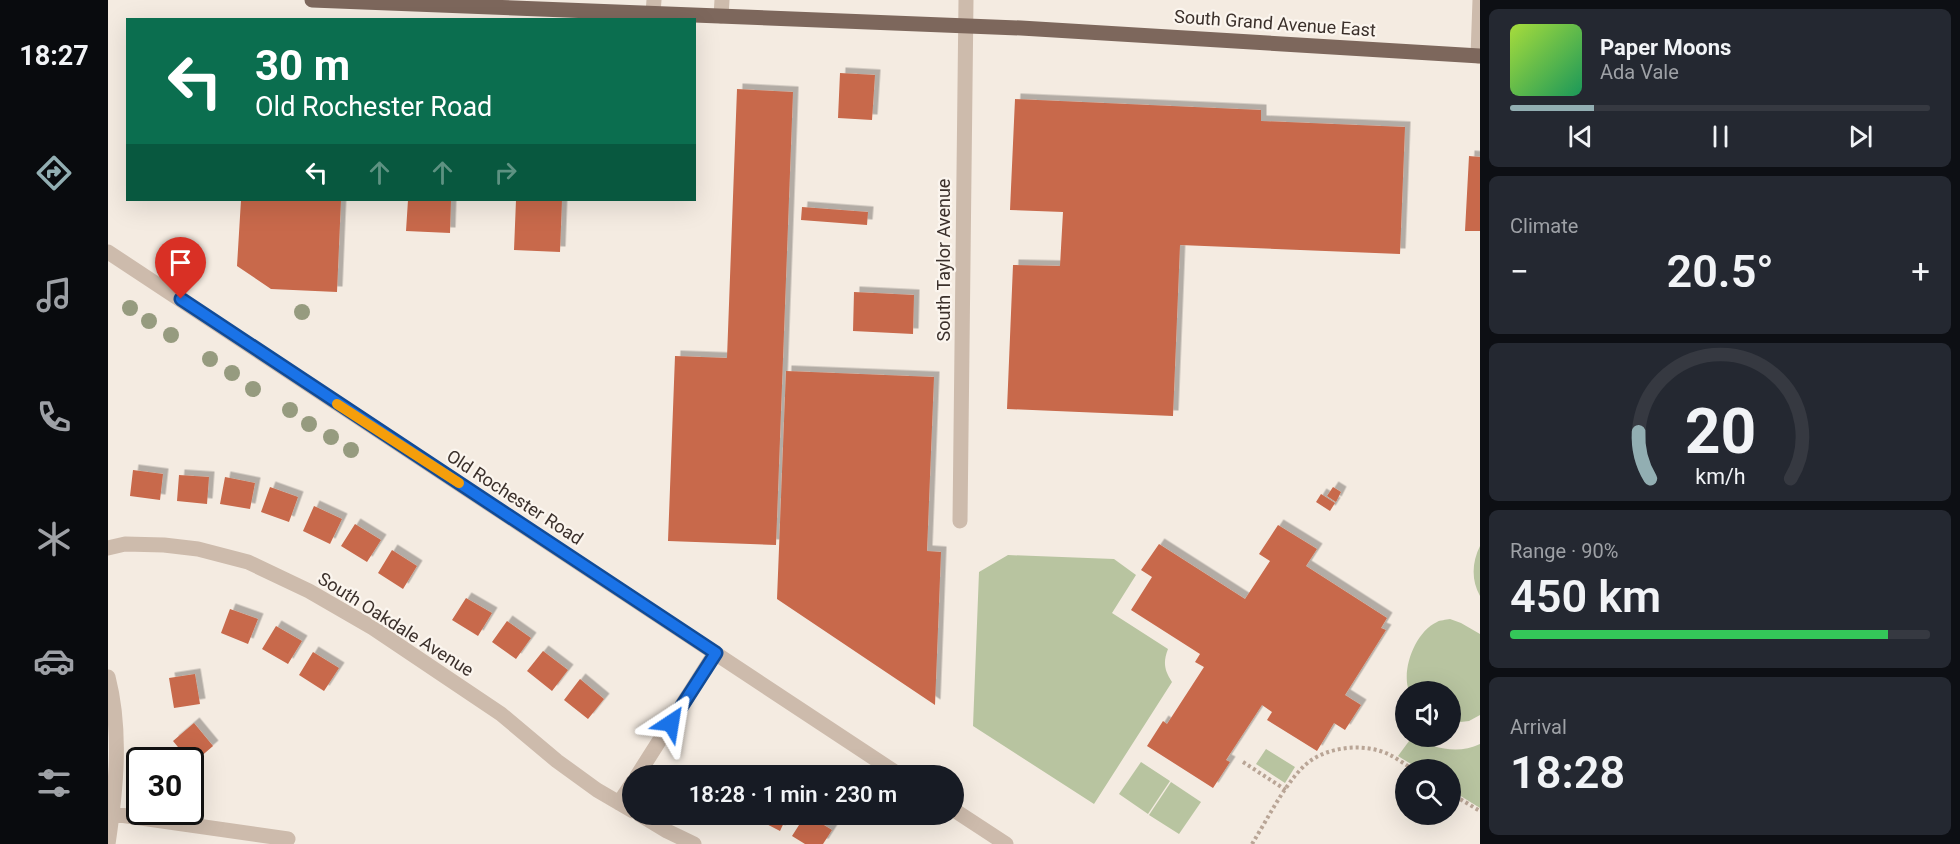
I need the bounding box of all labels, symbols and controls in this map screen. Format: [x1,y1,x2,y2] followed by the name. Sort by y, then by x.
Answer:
[1173,5,1377,41] street label: South Grand Avenue East
[1600,35,1731,60] text: Paper Moons
[19,40,89,72] text: 18:27
[255,41,350,90] text: 30 m
[156,42,234,120] icon: left
[1600,60,1679,84] text: Ada Vale
[255,91,492,123] text: Old Rochester Road
[1564,120,1597,153] icon: previous
[1704,120,1737,153] icon: pause
[1844,120,1877,153] icon: next
[33,152,75,194] icon: directions
[300,156,333,189] icon: left
[363,156,396,189] icon: ahead
[426,156,459,189] icon: ahead
[489,156,522,189] icon: right
[933,179,954,341] street label: South Taylor Avenue
[1510,214,1578,238] text: Climate
[155,237,206,299] pin
[1666,245,1774,298] text: 20.5°
[164,246,197,279] icon: arrive
[1510,252,1529,291] text: −
[1911,252,1930,291] text: +
[33,274,75,316] icon: music
[1684,395,1756,468] text: 20
[33,396,75,438] icon: phone
[443,445,587,549] street label: Old Rochester Road
[1695,464,1745,489] text: km/h
[33,518,75,560] icon: climate
[1510,539,1618,563] text: Range · 90%
[314,568,478,680] street label: South Oakdale Avenue
[1510,570,1661,623] text: 450 km
[33,640,75,682] icon: car
[1395,681,1461,825] map controls
[1395,681,1461,747] button: sound
[639,691,703,755] position arrow
[1510,715,1567,739] text: Arrival
[1510,746,1625,799] text: 18:28
[126,747,204,825] speed limit sign: 30
[1395,759,1461,825] button: search
[33,762,75,804] icon: filters
[689,782,897,807] text: 18:28 · 1 min · 230 m

